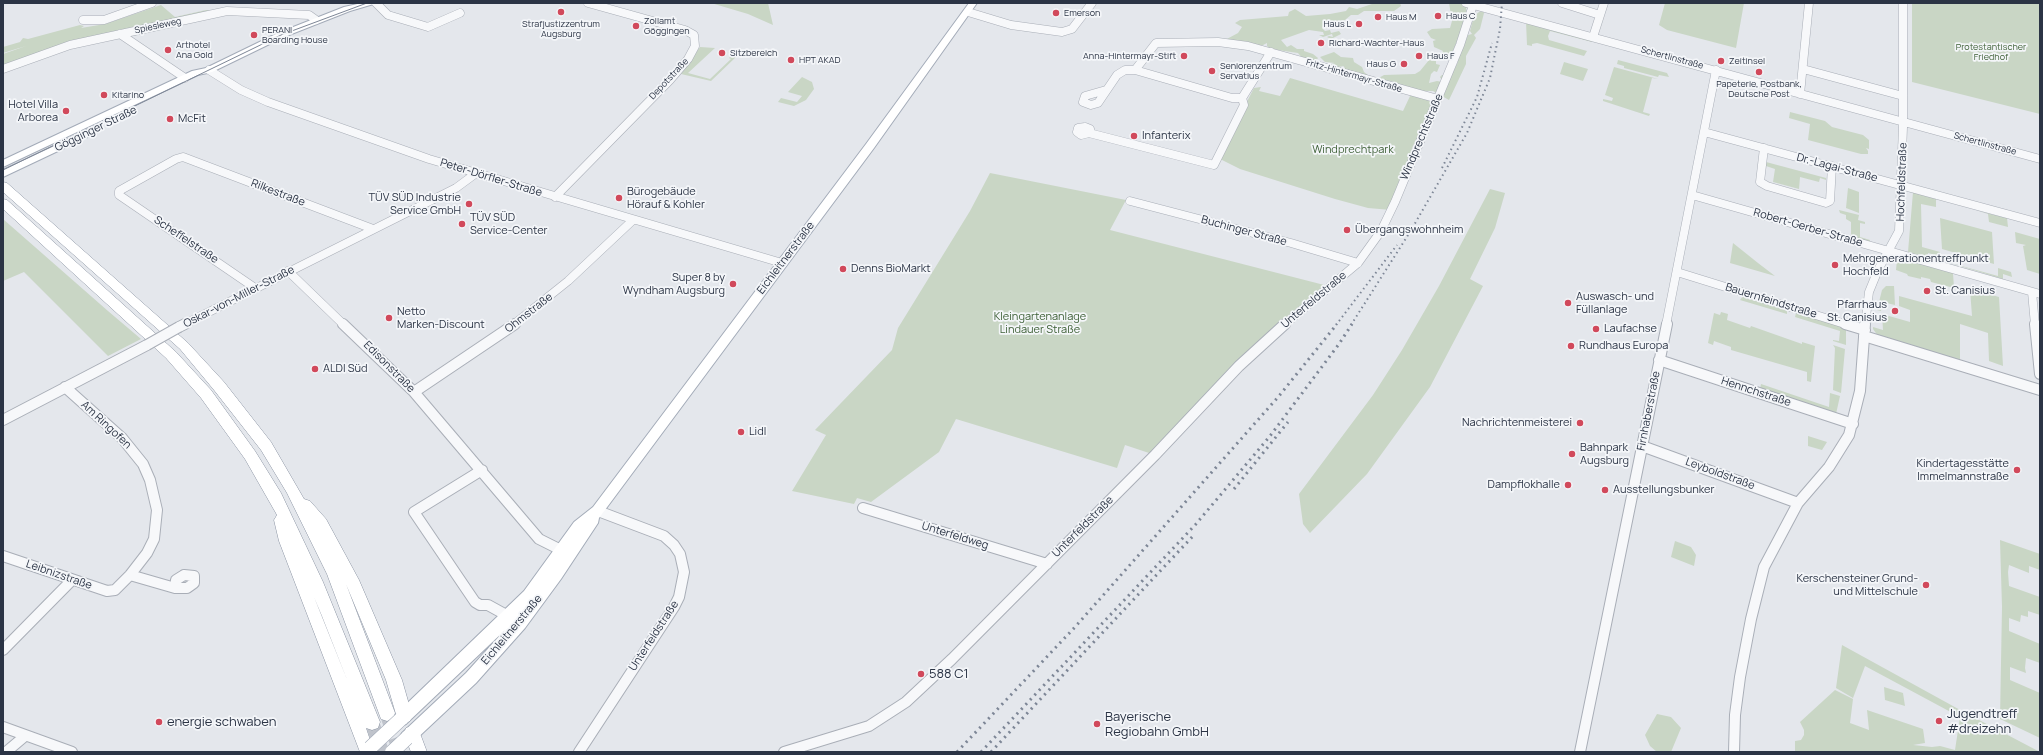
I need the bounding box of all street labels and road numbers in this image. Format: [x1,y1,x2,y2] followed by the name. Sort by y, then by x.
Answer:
[134,16,182,36] street label: Spiesleweg
[1639,44,1705,72] street label: Schertlinstraße
[647,56,691,102] street label: Depotstraße
[1305,57,1403,95] street label: Fritz-Hintermayr-Straße
[1398,92,1446,182] street label: Windprechtstraße
[53,103,139,155] street label: Gögginger Straße
[1952,130,2018,158] street label: Schertlinstraße
[1894,142,1910,222] street label: Hochfeldstraße
[1795,151,1879,185] street label: Dr.-Lagai-Straße
[438,156,544,200] street label: Peter-Dörfler-Straße
[249,177,307,209] street label: Rilkestraße
[1752,206,1864,250] street label: Robert-Gerber-Straße
[1200,213,1288,249] street label: Buchinger Straße
[151,214,221,266] street label: Scheffelstraße
[755,219,817,297] street label: Eichleitnerstraße
[181,263,297,331] street label: Oskar-von-Miller-Straße
[1279,269,1349,331] street label: Unterfeldstraße
[1724,281,1818,321] street label: Bauernfeindstraße
[503,290,555,336] street label: Ohmstraße
[361,339,417,395] street label: Edisonstraße
[1635,370,1663,452] street label: Firnhaberstraße
[1719,375,1793,409] street label: Hennchstraße
[78,398,134,452] street label: Am Ringofen
[1683,455,1757,493] street label: Leyboldstraße
[1050,494,1116,560] street label: Unterfeldstraße
[920,520,990,552] street label: Unterfeldweg
[24,558,94,592] street label: Leibnizstraße
[479,592,545,668] street label: Eichleitnerstraße
[626,598,682,674] street label: Unterfeldstraße

